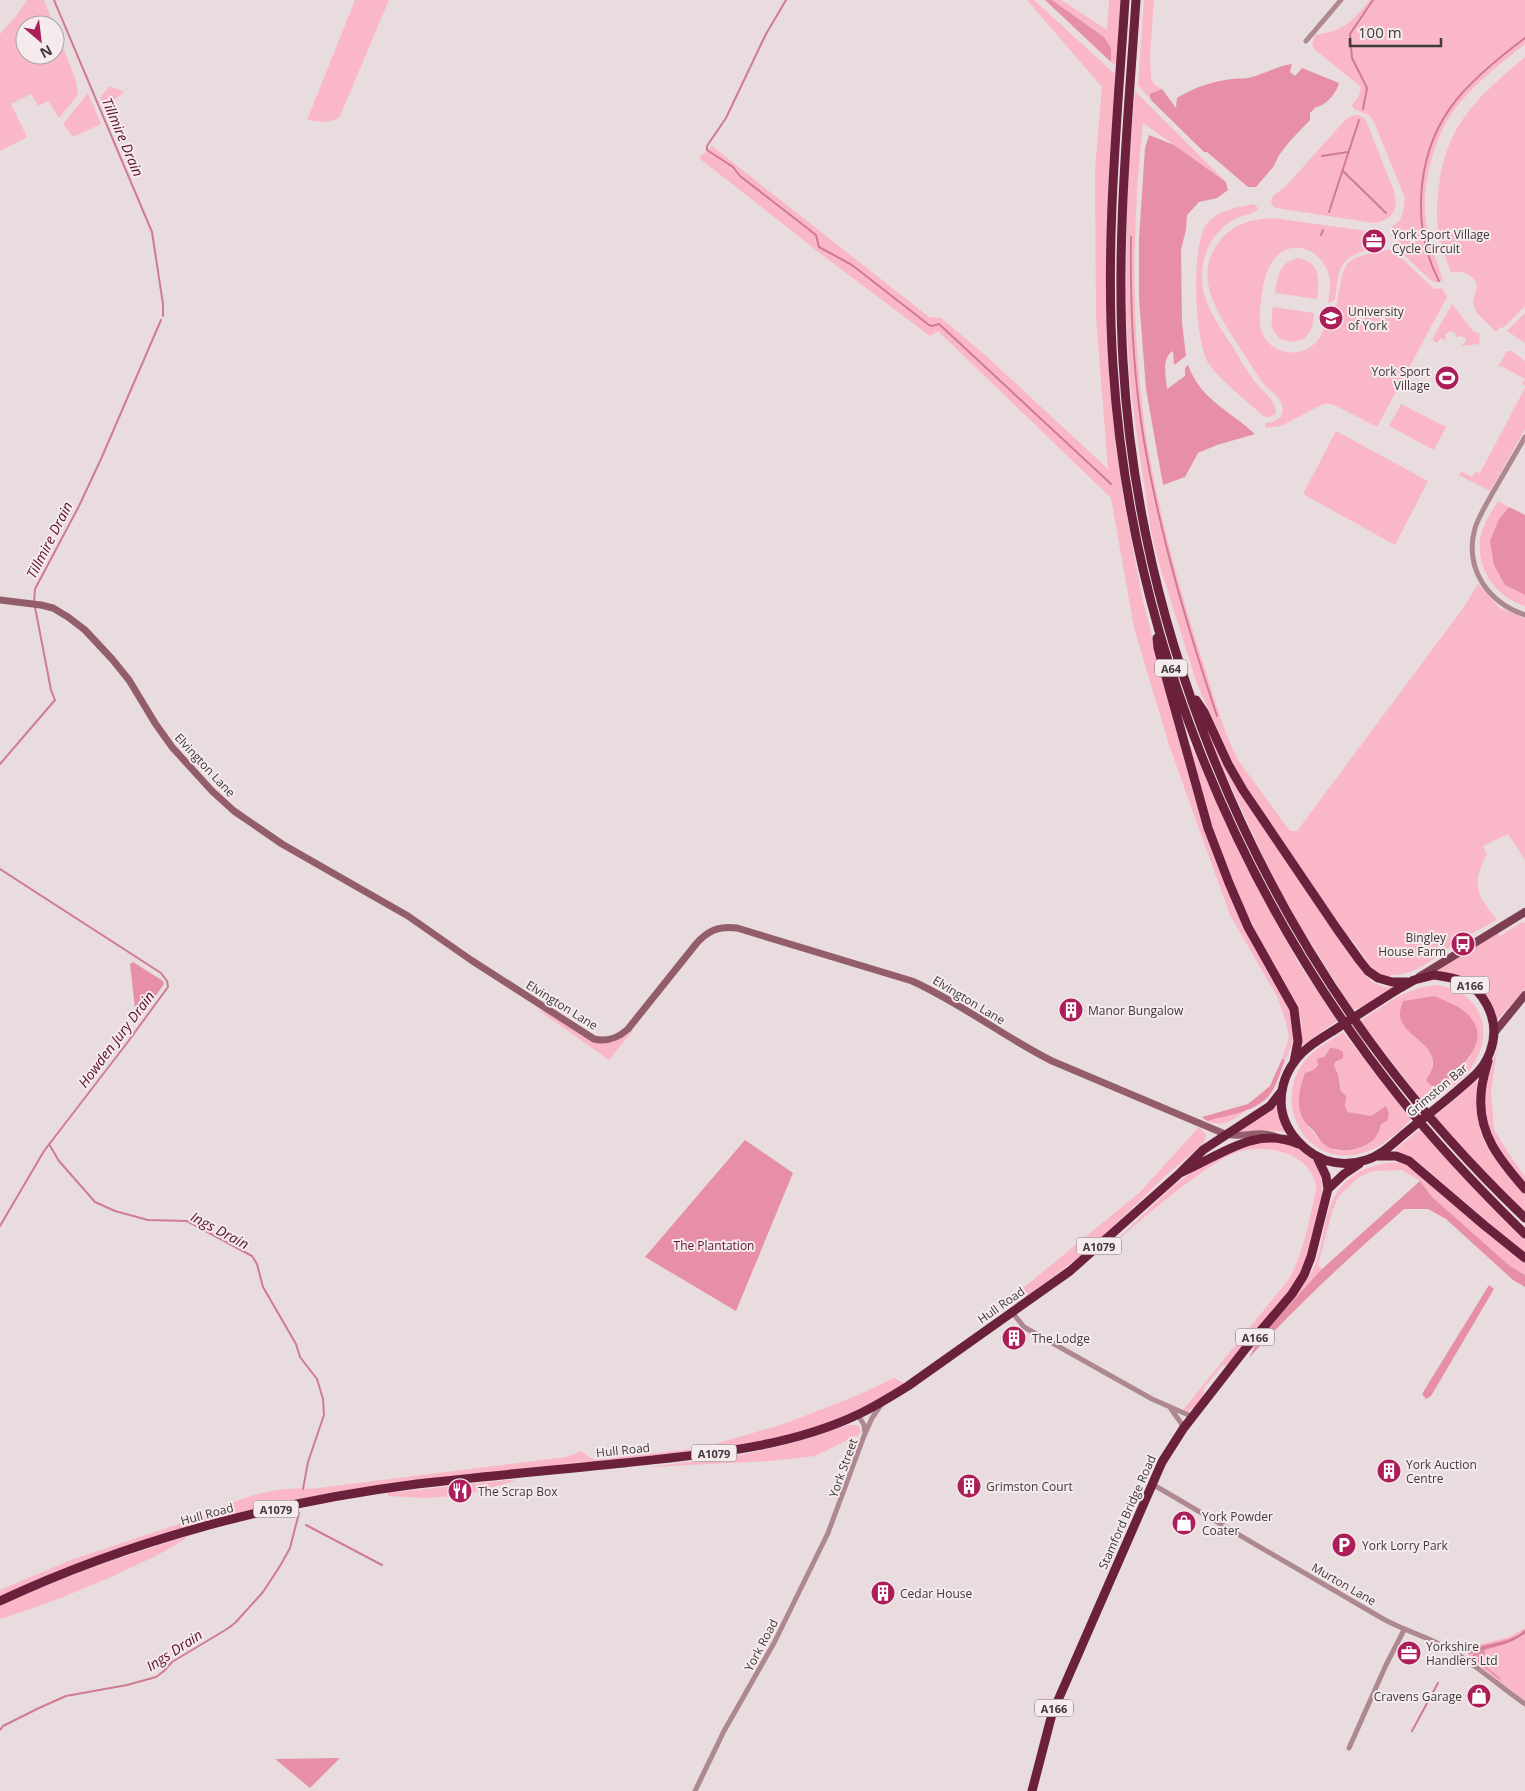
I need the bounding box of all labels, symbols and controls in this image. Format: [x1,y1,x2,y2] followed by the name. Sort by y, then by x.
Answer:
[15,15,65,65] north arrow
[1350,15,1441,47] scale bar
[1358,22,1402,42] text: 100 m
[37,41,56,63] text: N
[98,95,148,179] water label: Tillmire Drain
[1392,226,1490,257] place label: York Sport Village Cycle Circuit
[1361,228,1387,254] office icon: York Sport Village Cycle Circuit
[1348,303,1405,334] place label: University of York
[1318,305,1344,331] school or university icon: University of York
[1371,363,1430,394] place label: York Sport Village
[1434,365,1460,391] sports icon: York Sport Village
[21,498,77,582] water label: Tillmire Drain
[1155,660,1187,676] road number: A64
[171,729,239,801] street label: Elvington Lane
[1378,929,1447,960] place label: Bingley House Farm
[1450,931,1476,957] bus stop icon: Bingley House Farm
[930,972,1009,1028] street label: Elvington Lane
[523,976,601,1034] street label: Elvington Lane
[1451,976,1489,994] road number: A166
[73,987,159,1091] water label: Howden Jury Drain
[1058,997,1084,1023] building icon: Manor Bungalow
[1088,1002,1184,1019] place label: Manor Bungalow
[1403,1059,1471,1121] street label: Grimston Bar
[188,1207,252,1253] water label: Ings Drain
[674,1237,754,1254] park label: The Plantation
[1076,1238,1122,1254] road number: A1079
[974,1283,1028,1327] street label: Hull Road
[1001,1325,1027,1351] building icon: The Lodge
[1236,1328,1274,1345] road number: A166
[1032,1330,1090,1347] place label: The Lodge
[824,1436,862,1500] street label: York Street
[595,1439,651,1461] street label: Hull Road
[692,1445,736,1462] road number: A1079
[1094,1452,1160,1572] street label: Stamford Bridge Road
[1406,1456,1477,1487] place label: York Auction Centre
[1376,1458,1402,1484] building icon: York Auction Centre
[956,1473,982,1499] building icon: Grimston Court
[447,1478,473,1504] restaurant icon: The Scrap Box
[986,1478,1073,1495] place label: Grimston Court
[478,1483,558,1500] place label: The Scrap Box
[179,1499,235,1529] street label: Hull Road
[254,1500,298,1518] road number: A1079
[1202,1508,1273,1539] place label: York Powder Coater
[1171,1510,1197,1536] shop icon: York Powder Coater
[1331,1532,1357,1558] parking icon: York Lorry Park
[1362,1537,1448,1554] place label: York Lorry Park
[1309,1559,1380,1610] street label: Murton Lane
[870,1580,896,1606] building icon: Cedar House
[900,1585,972,1602] place label: Cedar House
[740,1616,782,1674] street label: York Road
[142,1625,206,1675] water label: Ings Drain
[1426,1638,1498,1669] place label: Yorkshire Handlers Ltd
[1396,1640,1422,1666] office icon: Yorkshire Handlers Ltd
[1466,1683,1492,1709] shop icon: Cravens Garage
[1374,1688,1462,1705] place label: Cravens Garage
[1035,1700,1073,1716] road number: A166

